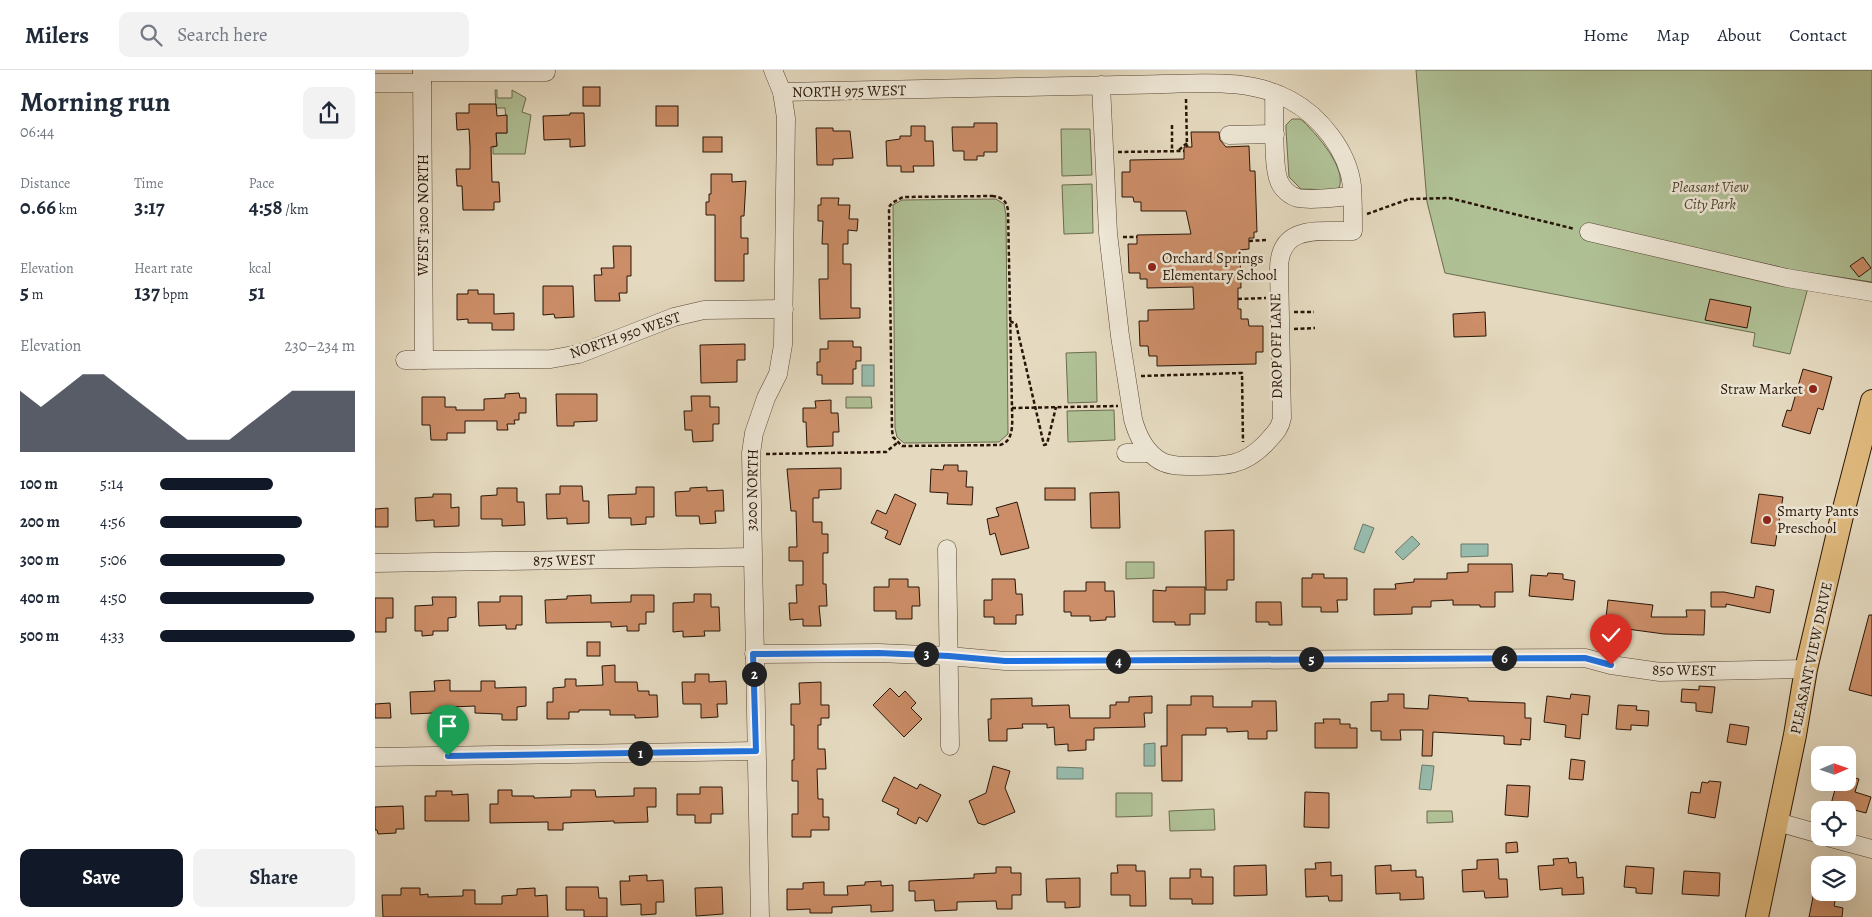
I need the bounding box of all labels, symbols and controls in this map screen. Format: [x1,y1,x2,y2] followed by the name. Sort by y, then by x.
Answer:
[119,12,469,57] search box
[25,19,89,51] text: Milers
[137,21,165,49] icon: search
[177,22,268,48] text: Search here
[1583,23,1628,47] text: Home
[1656,23,1689,47] text: Map
[1717,23,1761,47] text: About
[1789,23,1847,47] text: Contact
[792,80,907,102] street label: NORTH 975 WEST
[20,83,170,121] text: Morning run
[303,87,355,139] button: share
[20,121,54,143] text: 06:44
[413,154,433,277] street label: WEST 3100 NORTH
[20,174,70,193] text: Distance
[134,174,163,193] text: Time
[249,174,275,193] text: Pace
[1671,177,1749,214] park label: Pleasant View City Park
[20,193,56,221] text: 0.66
[134,193,165,221] text: 3:17
[249,193,283,221] text: 4:58
[56,200,77,219] text: km
[283,200,309,219] text: /km
[1162,248,1277,285] place label: Orchard Springs Elementary School
[20,259,74,278] text: Elevation
[134,259,193,278] text: Heart rate
[249,259,271,278] text: kcal
[1146,261,1158,273] marker: Orchard Springs Elementary School
[20,278,29,306] text: 5
[134,278,160,306] text: 137
[249,278,265,306] text: 51
[29,285,43,304] text: m
[160,285,189,304] text: bpm
[1265,293,1287,399] street label: DROP OFF LANE
[567,306,684,363] street label: NORTH 950 WEST
[20,335,81,357] text: Elevation
[285,335,355,357] text: 230–234 m
[1720,379,1803,399] place label: Straw Market
[1807,383,1819,395] marker: Straw Market
[741,449,763,531] street label: 3200 NORTH
[20,473,58,495] text: 100 m
[100,473,123,495] text: 5:14
[1777,501,1859,538] place label: Smarty Pants Preschool
[20,511,60,533] text: 200 m
[100,511,125,533] text: 4:56
[1761,514,1773,526] marker: Smarty Pants Preschool
[20,549,59,571] text: 300 m
[100,549,127,571] text: 5:06
[533,549,596,571] street label: 875 WEST
[1785,580,1837,736] street label: PLEASANT VIEW DRIVE
[20,587,60,609] text: 400 m
[100,587,126,609] text: 4:50
[1590,614,1632,665] pin
[1597,621,1625,649] icon: check
[20,625,59,647] text: 500 m
[100,625,124,647] text: 4:33
[913,642,939,666] pin: 3
[923,645,930,664] text: 3
[1299,646,1323,672] pin: 5
[1491,646,1517,670] pin: 6
[1105,648,1131,674] pin: 4
[1501,649,1508,668] text: 6
[1309,650,1314,669] text: 5
[1115,652,1122,671] text: 4
[1652,659,1717,681] street label: 850 WEST
[741,662,767,686] pin: 2
[751,665,758,684] text: 2
[427,705,469,756] pin
[434,712,462,740] icon: arrive
[627,740,653,766] pin: 1
[638,744,643,763] text: 1
[1811,746,1856,791] north arrow
[1811,746,1856,901] map controls
[1811,801,1856,846] button: locate
[20,849,183,907] button: Save
[193,849,355,907] button: Share
[1811,856,1856,901] button: layers

